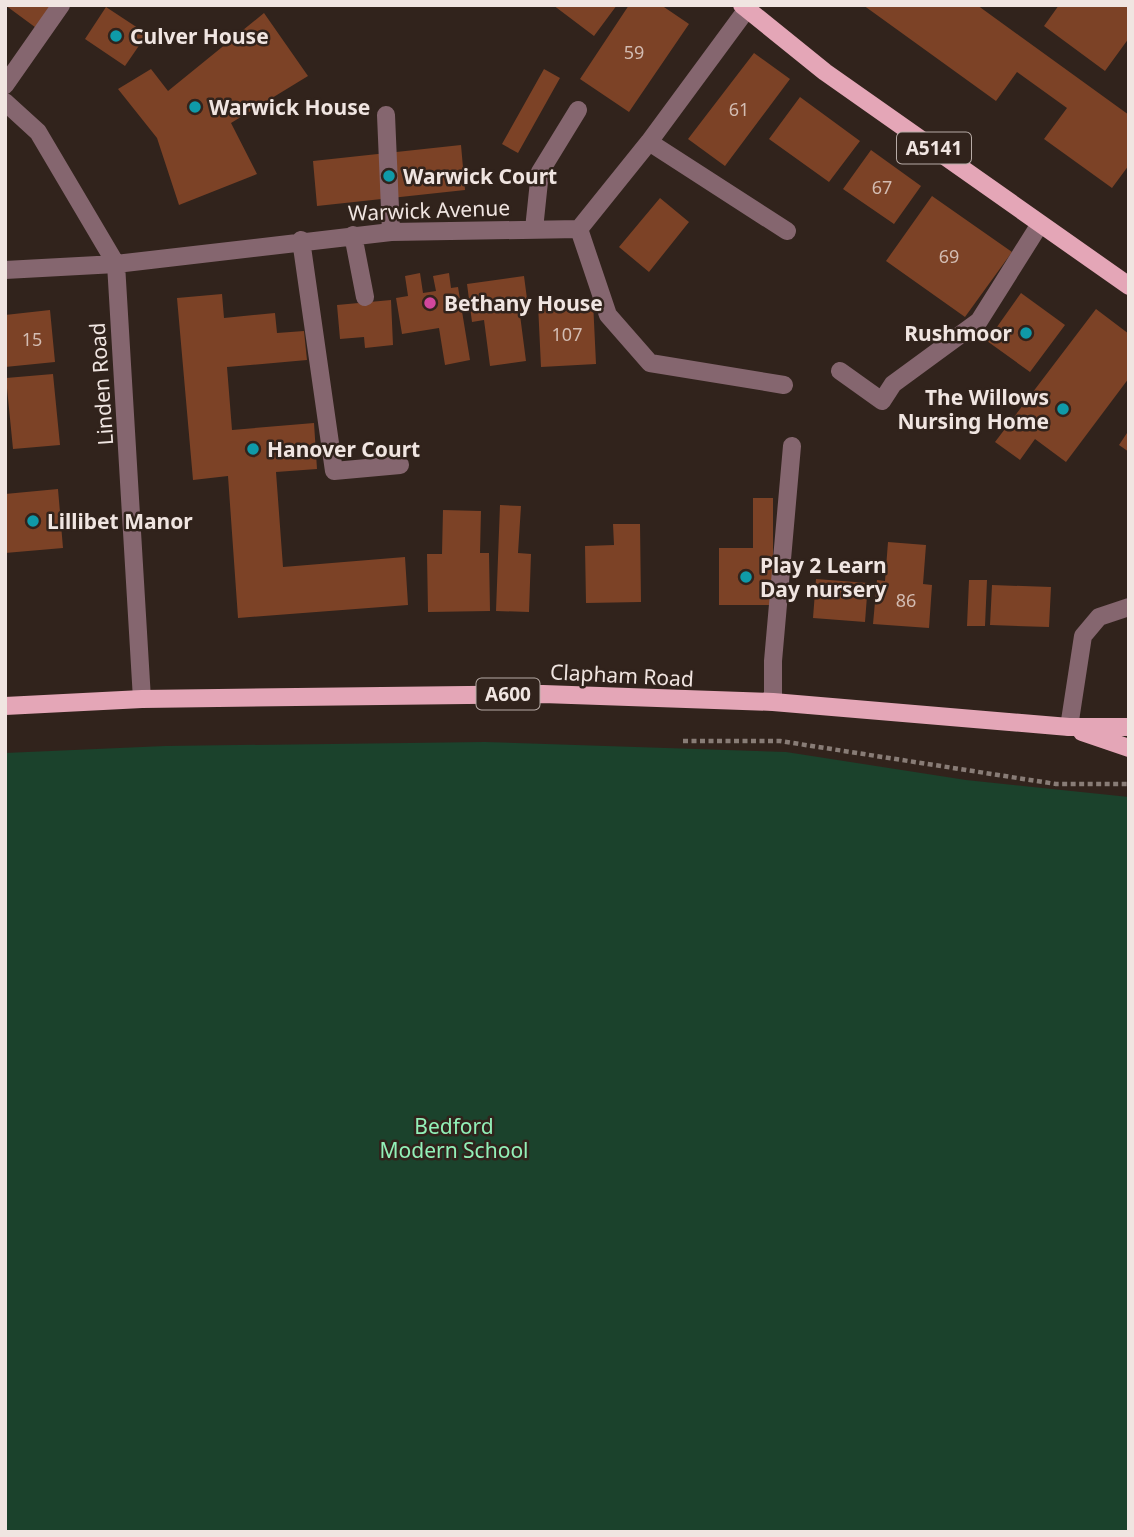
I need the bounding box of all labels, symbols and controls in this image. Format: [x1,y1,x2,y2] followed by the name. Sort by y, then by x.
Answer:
[130,22,269,50] place label: Culver House
[108,28,124,44] marker: Culver House
[624,40,644,64] house number: 59
[209,93,370,121] place label: Warwick House
[729,97,749,121] house number: 61
[187,99,203,115] marker: Warwick House
[897,132,971,164] road number: A5141
[403,162,557,190] place label: Warwick Court
[381,168,397,184] marker: Warwick Court
[872,175,892,199] house number: 67
[348,193,510,227] street label: Warwick Avenue
[939,244,959,268] house number: 69
[444,289,603,317] place label: Bethany House
[422,295,438,311] marker: Bethany House
[904,319,1013,347] place label: Rushmoor
[83,322,119,446] street label: Linden Road
[552,322,582,346] house number: 107
[1018,325,1034,341] marker: Rushmoor
[22,327,42,351] house number: 15
[897,383,1049,435] place label: The Willows Nursing Home
[1055,401,1071,417] marker: The Willows Nursing Home
[267,435,420,463] place label: Hanover Court
[245,441,261,457] marker: Hanover Court
[47,507,193,535] place label: Lillibet Manor
[25,513,41,529] marker: Lillibet Manor
[760,551,887,603] place label: Play 2 Learn Day nursery
[738,569,754,585] marker: Play 2 Learn Day nursery
[896,588,916,612] house number: 86
[550,657,694,693] street label: Clapham Road
[476,678,540,709] road number: A600
[379,1112,529,1164] park label: Bedford Modern School

